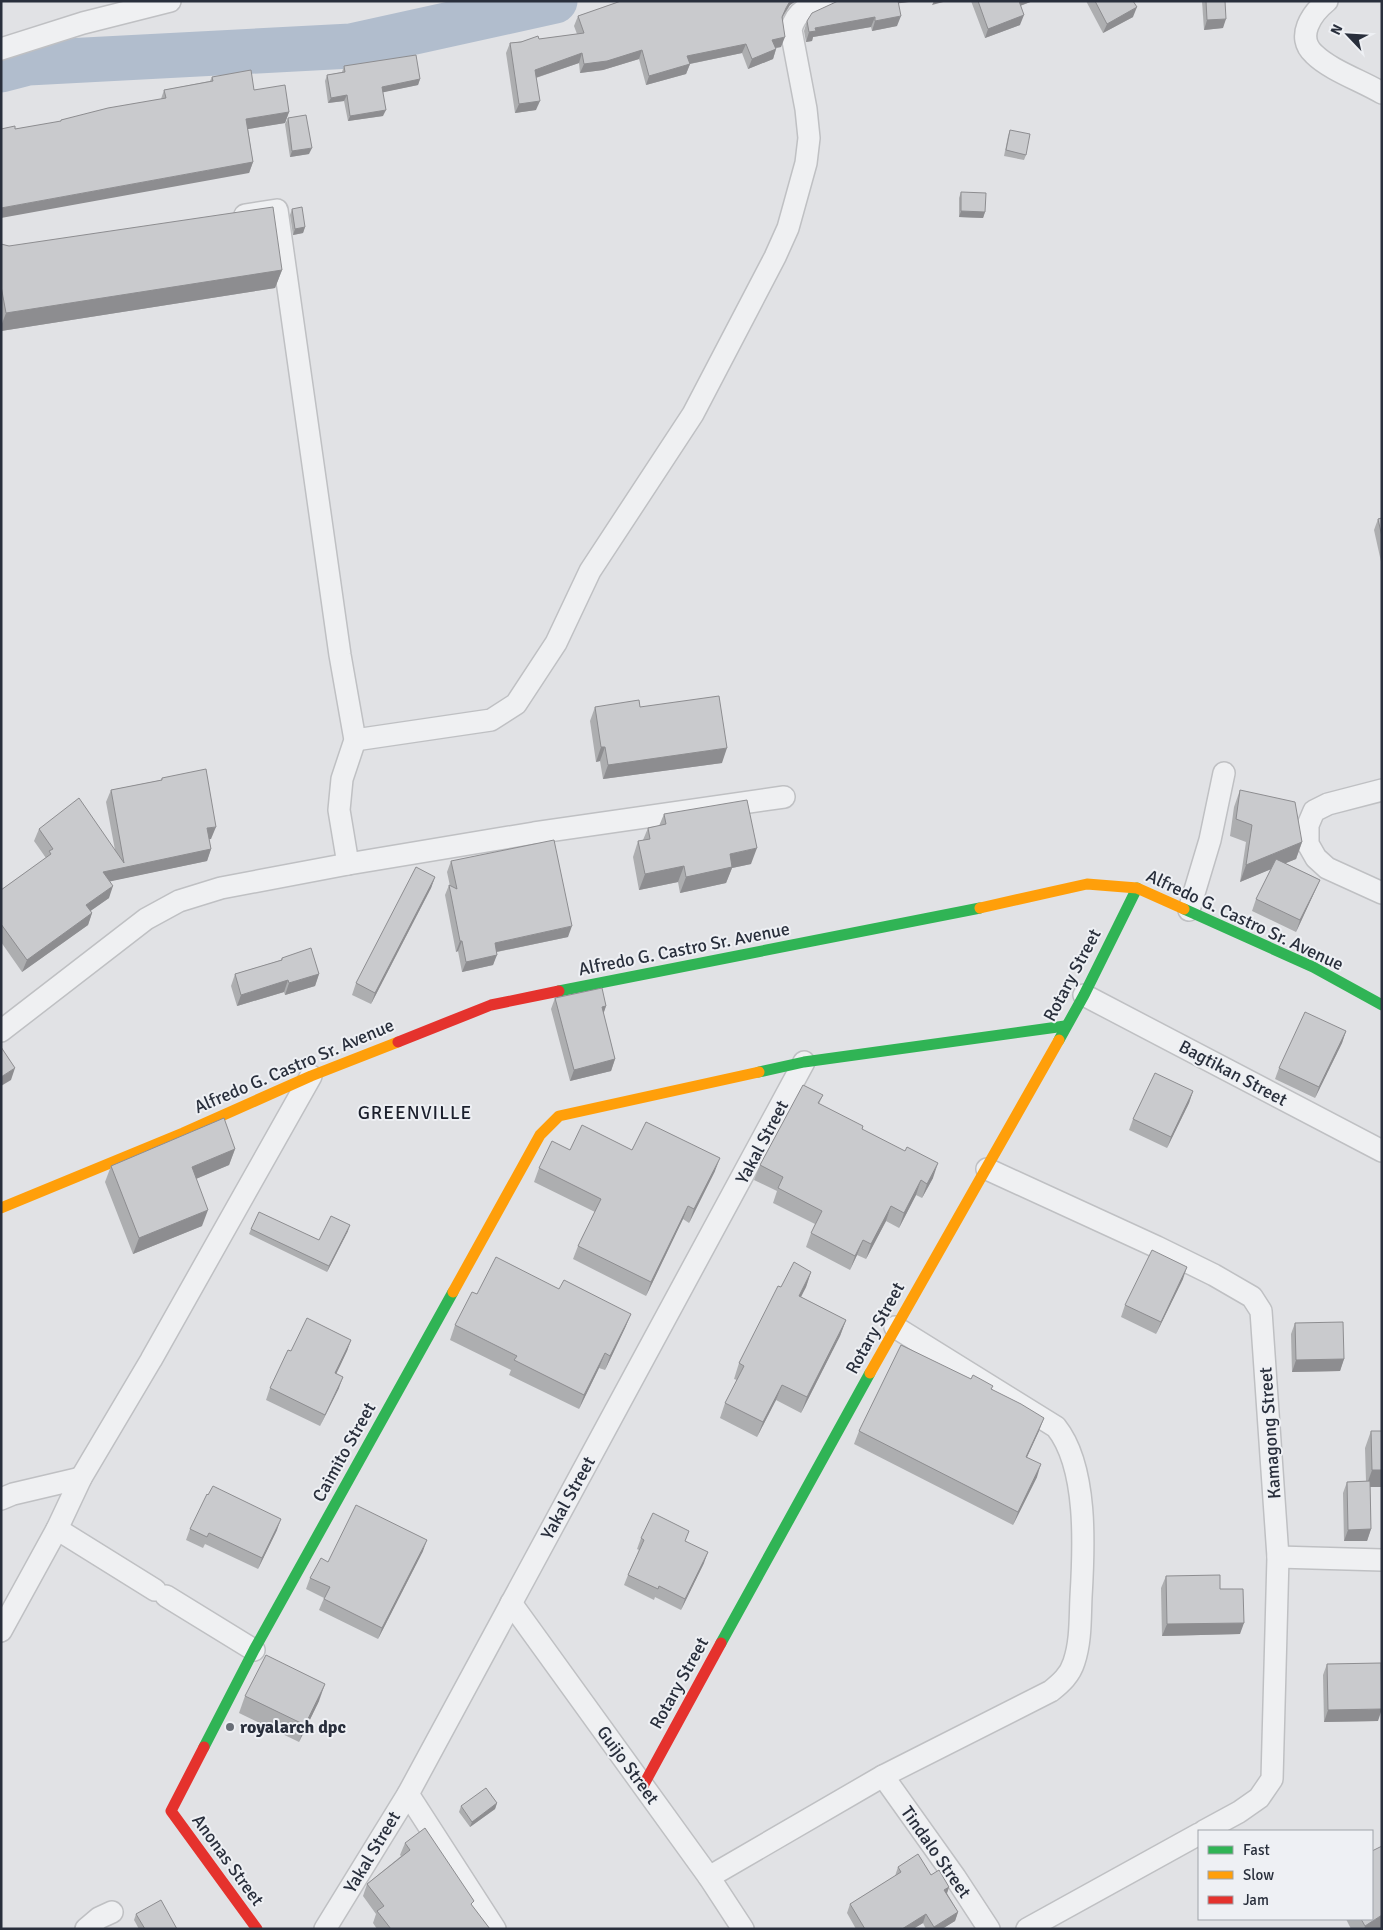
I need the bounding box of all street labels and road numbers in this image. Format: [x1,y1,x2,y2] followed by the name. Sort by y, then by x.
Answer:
[1143,865,1347,975] street label: Alfredo G. Castro Sr. Avenue
[576,918,792,980] street label: Alfredo G. Castro Sr. Avenue
[1038,925,1106,1025] street label: Rotary Street
[191,1014,397,1118] street label: Alfredo G. Castro Sr. Avenue
[1175,1035,1291,1111] street label: Bagtikan Street
[731,1096,793,1188] street label: Yakal Street
[841,1278,909,1378] street label: Rotary Street
[1254,1366,1286,1500] street label: Kamagong Street
[308,1398,380,1506] street label: Caimito Street
[536,1453,600,1543] street label: Yakal Street
[645,1633,713,1733] street label: Rotary Street
[592,1722,664,1808] street label: Guijo Street
[896,1802,976,1902] street label: Tindalo Street
[339,1807,405,1897] street label: Yakal Street
[187,1810,269,1910] street label: Anonas Street

